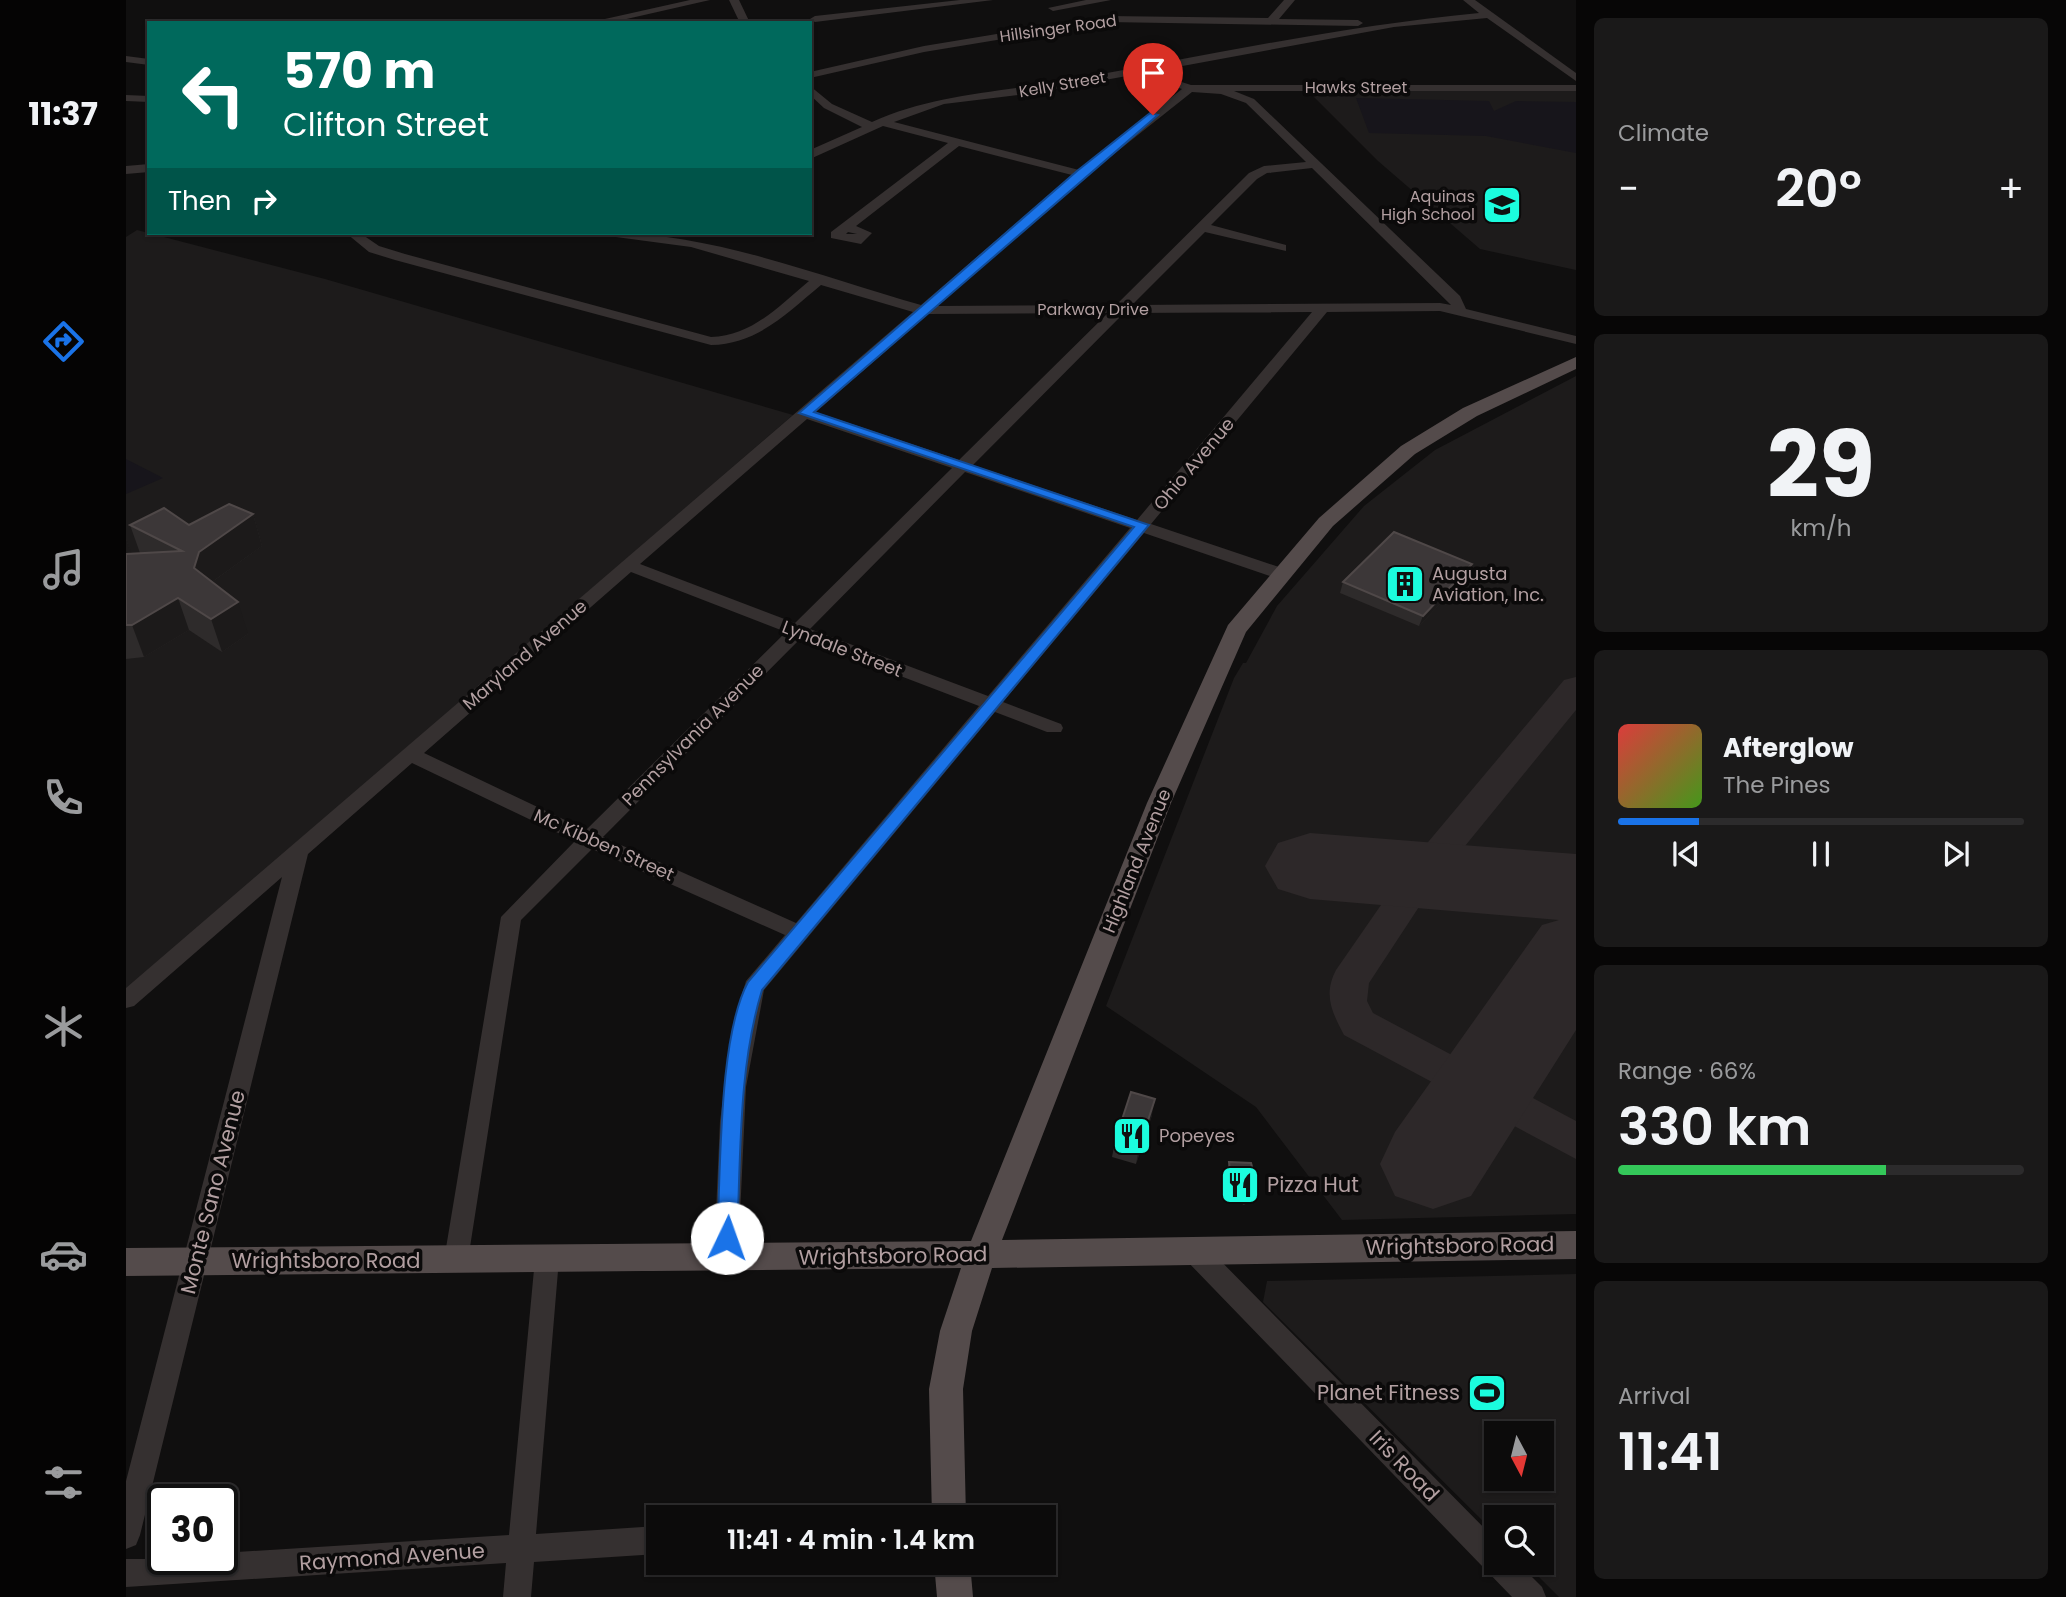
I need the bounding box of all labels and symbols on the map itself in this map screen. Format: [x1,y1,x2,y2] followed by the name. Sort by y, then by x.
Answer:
[998,9,1118,48] street label: Hillsinger Road
[1123,43,1183,115] pin
[1017,66,1107,103] street label: Kelly Street
[1305,76,1408,99] street label: Hawks Street
[1481,184,1523,226] school or university icon: Aquinas High School
[1381,185,1475,226] place label: Aquinas High School
[1037,298,1149,321] street label: Parkway Drive
[1147,412,1240,515] street label: Ohio Avenue
[1432,561,1544,607] place label: Augusta Aviation, Inc.
[1384,563,1426,605] building icon: Augusta Aviation, Inc.
[457,594,592,716] street label: Maryland Avenue
[778,614,906,683] street label: Lyndale Street
[616,658,769,811] street label: Pennsylvania Avenue
[1096,785,1177,937] street label: Highland Avenue
[530,802,678,887] street label: Mc Kibben Street
[173,1087,252,1297] street label: Monte Sano Avenue
[1111,1115,1153,1157] restaurant icon: Popeyes
[1159,1123,1235,1148] place label: Popeyes
[1219,1164,1261,1206] restaurant icon: Pizza Hut
[1267,1170,1359,1199] place label: Pizza Hut
[690,1201,764,1275] position arrow
[1365,1229,1555,1262] street label: Wrightsboro Road
[798,1239,988,1272] street label: Wrightsboro Road
[232,1246,420,1275] street label: Wrightsboro Road
[1466,1372,1508,1414] sports icon: Planet Fitness
[1317,1378,1460,1407] place label: Planet Fitness
[1484,1421,1554,1491] north arrow
[1363,1423,1446,1508] street label: Iris Road
[147,1484,238,1575] speed limit sign: 30
[298,1536,486,1577] street label: Raymond Avenue

